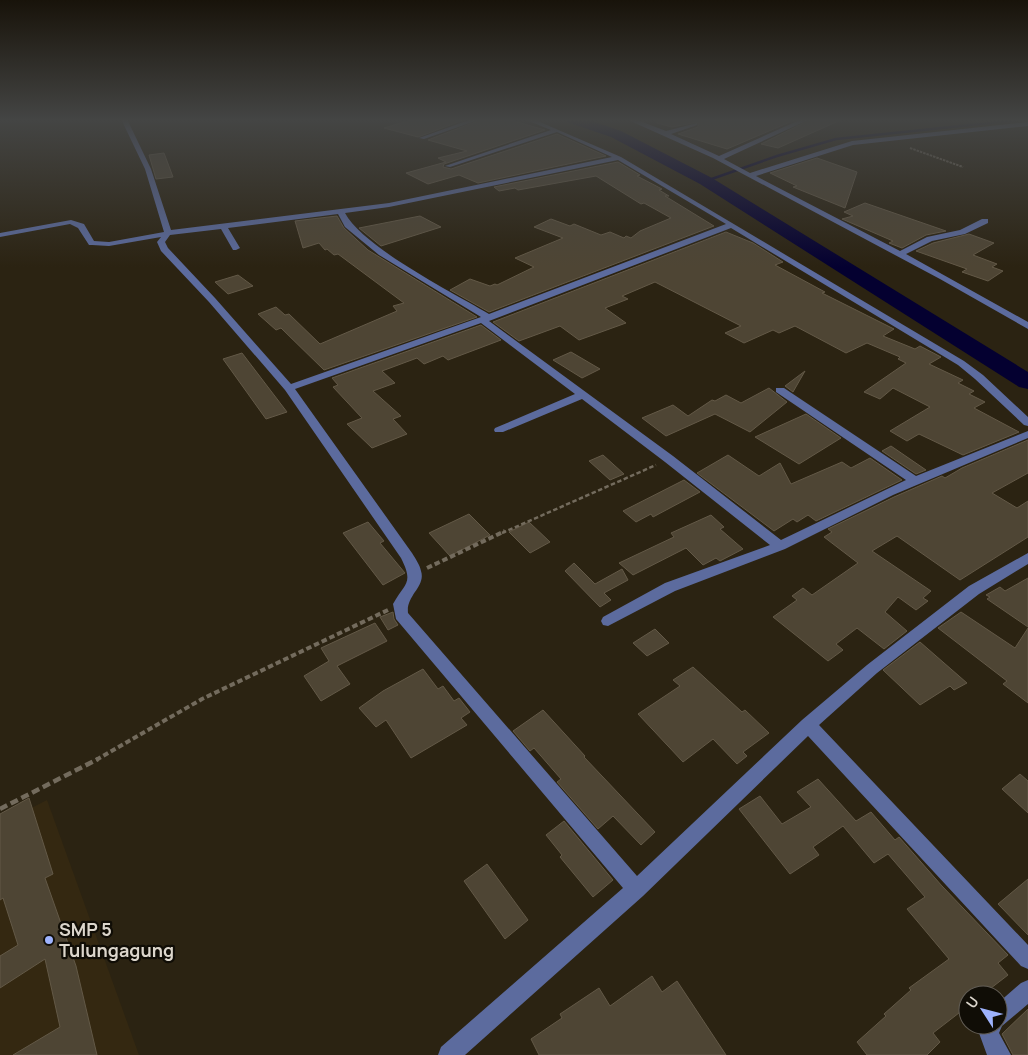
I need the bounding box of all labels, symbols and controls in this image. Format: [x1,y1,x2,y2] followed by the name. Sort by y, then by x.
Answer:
[59,917,174,962] place label: SMP 5 Tulungagung
[43,934,55,946] marker: SMP 5 Tulungagung
[958,985,1008,1035] north arrow
[961,992,983,1012] text: U

